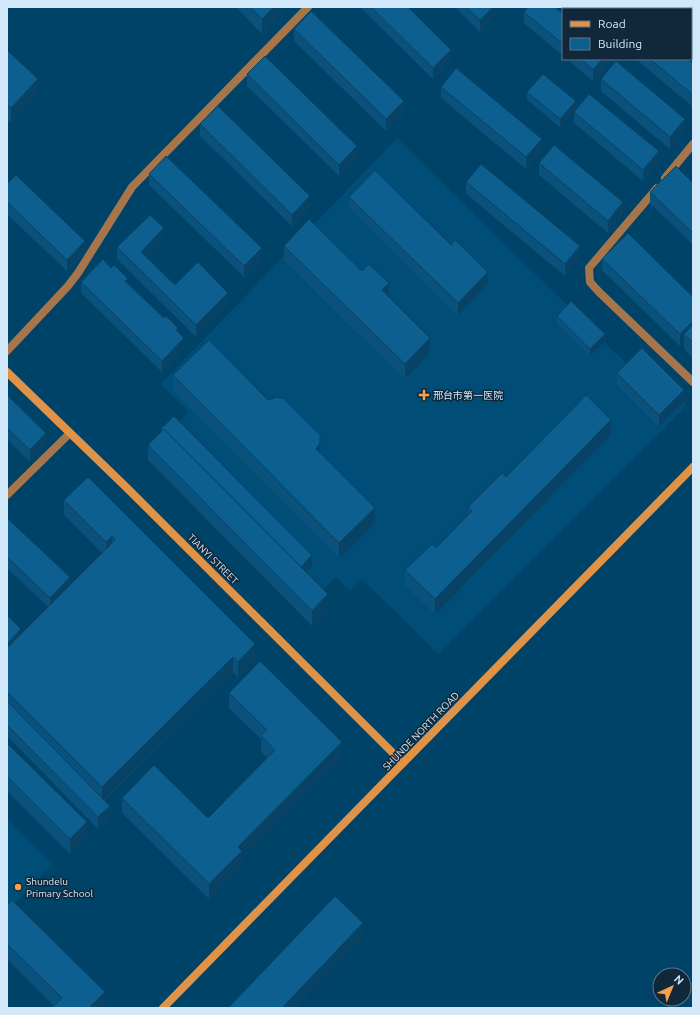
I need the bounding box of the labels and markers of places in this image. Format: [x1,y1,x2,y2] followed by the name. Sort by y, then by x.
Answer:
[418,389,430,401] marker: 邢台市第一医院
[433,390,503,401] place label: 邢台市第一医院
[26,876,93,899] place label: Shundelu Primary School
[13,882,23,892] marker: Shundelu Primary School

